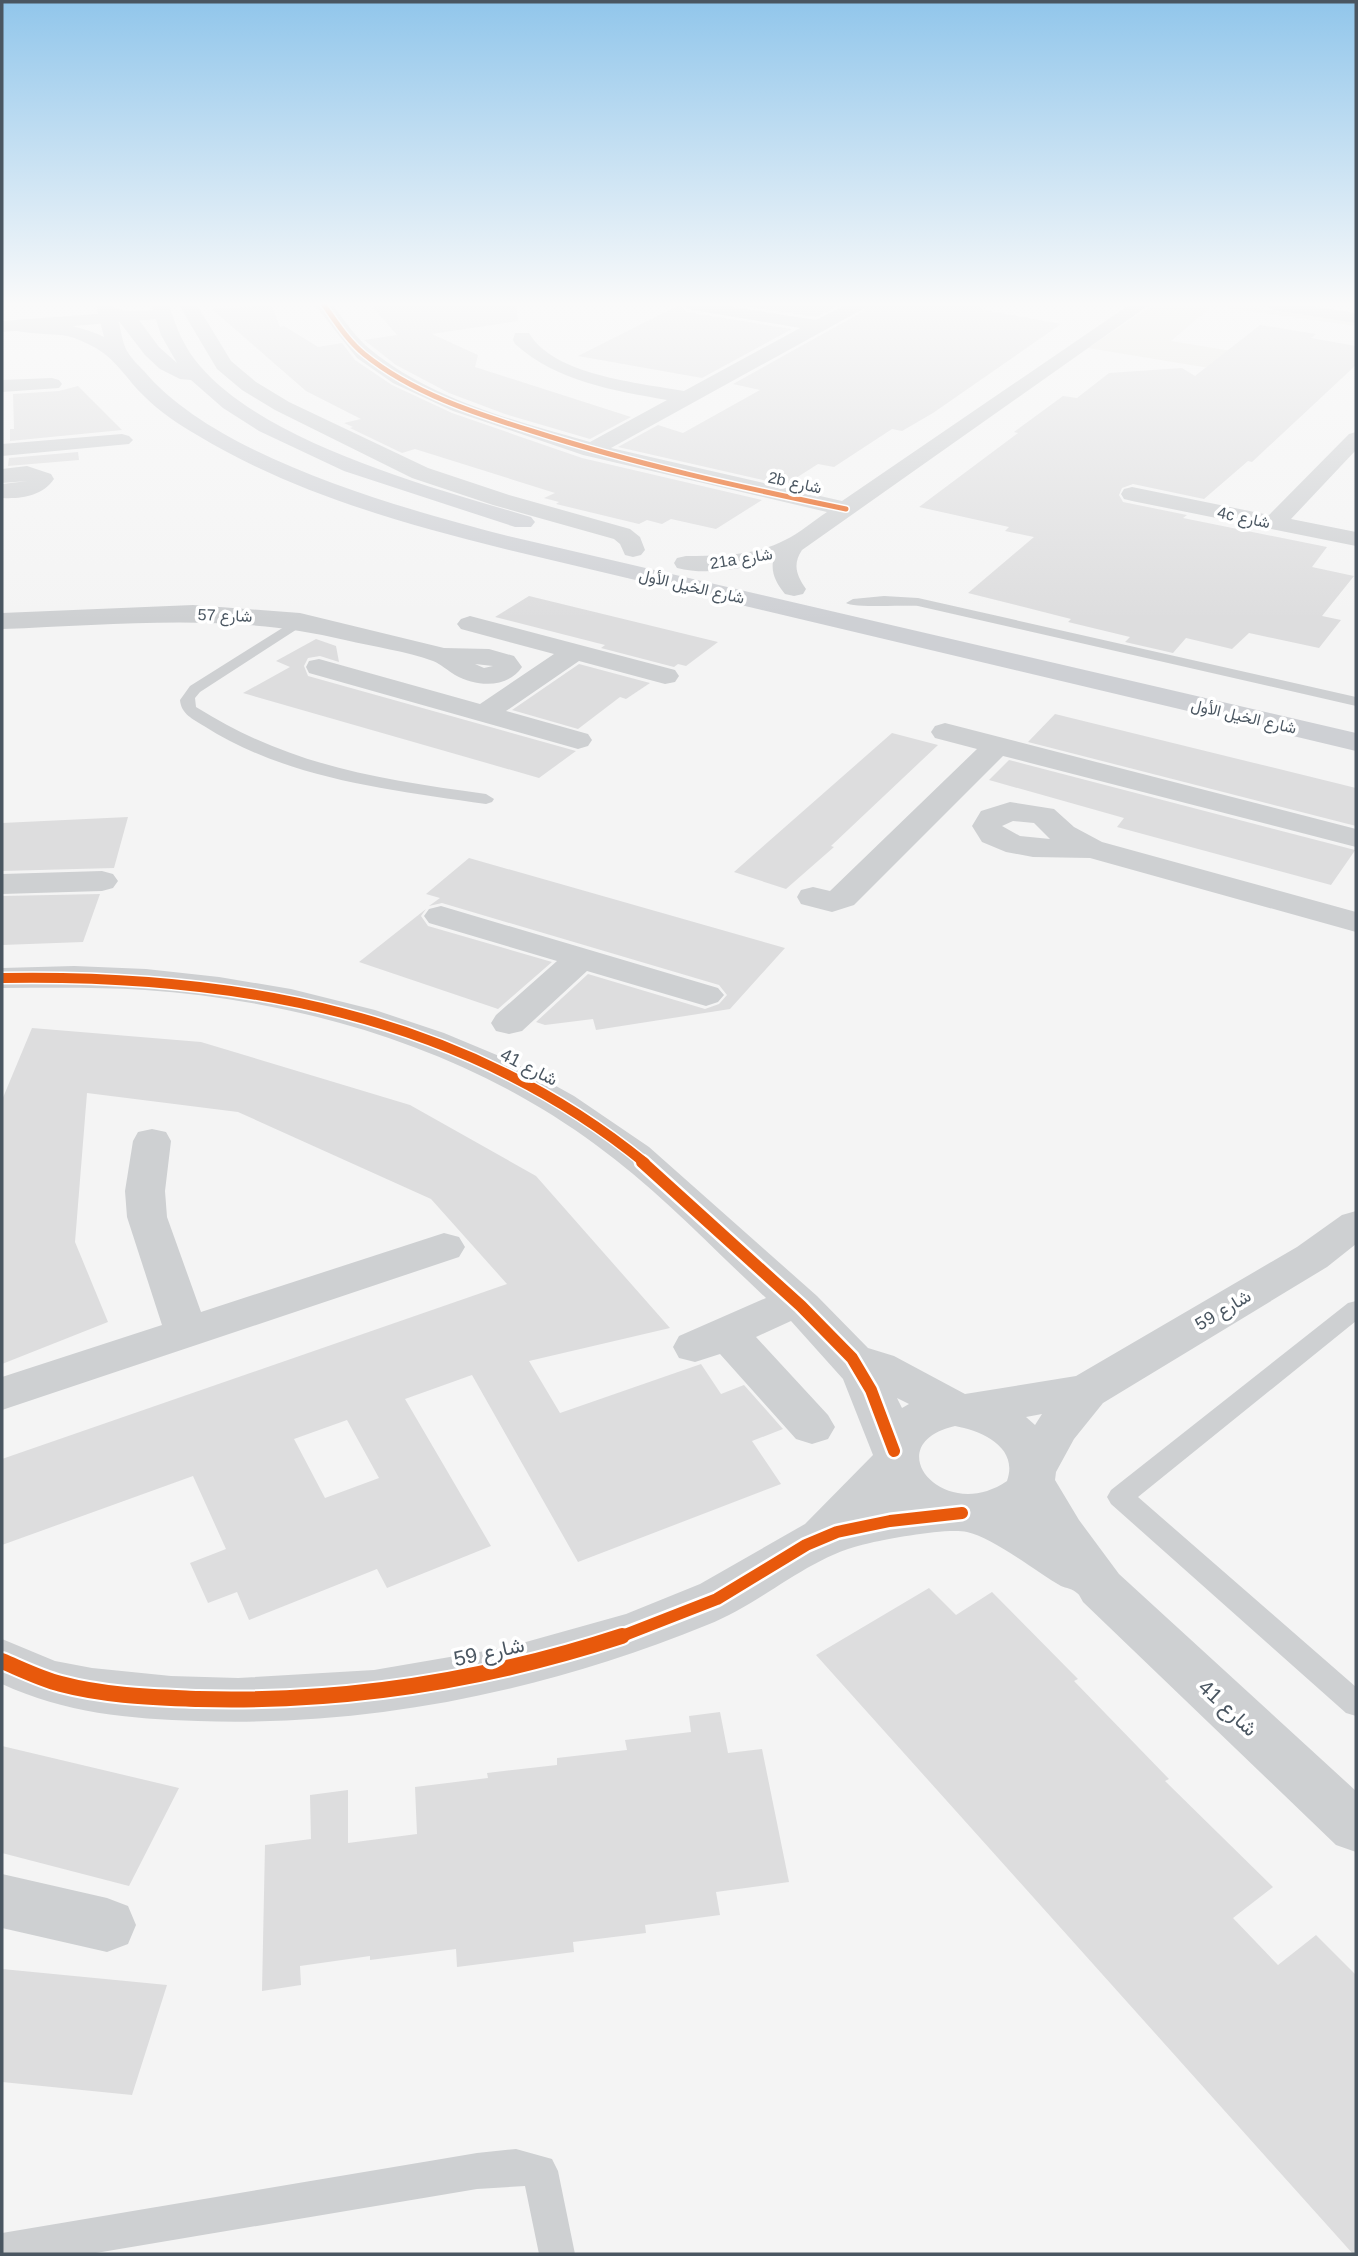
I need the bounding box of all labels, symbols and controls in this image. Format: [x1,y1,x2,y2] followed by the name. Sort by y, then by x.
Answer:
[766,469,823,499] street label: 2b شارع
[1215,504,1272,534] street label: 4c شارع
[708,545,774,575] street label: 21a شارع
[637,566,746,610] street label: شارع الخيل الأول
[197,606,252,628] street label: شارع 57
[1189,696,1298,740] street label: شارع الخيل الأول
[496,1044,561,1092] street label: شارع 41
[1192,1286,1255,1336] street label: شارع 59
[452,1633,527,1673] street label: شارع 59
[1192,1675,1262,1743] street label: شارع 41

